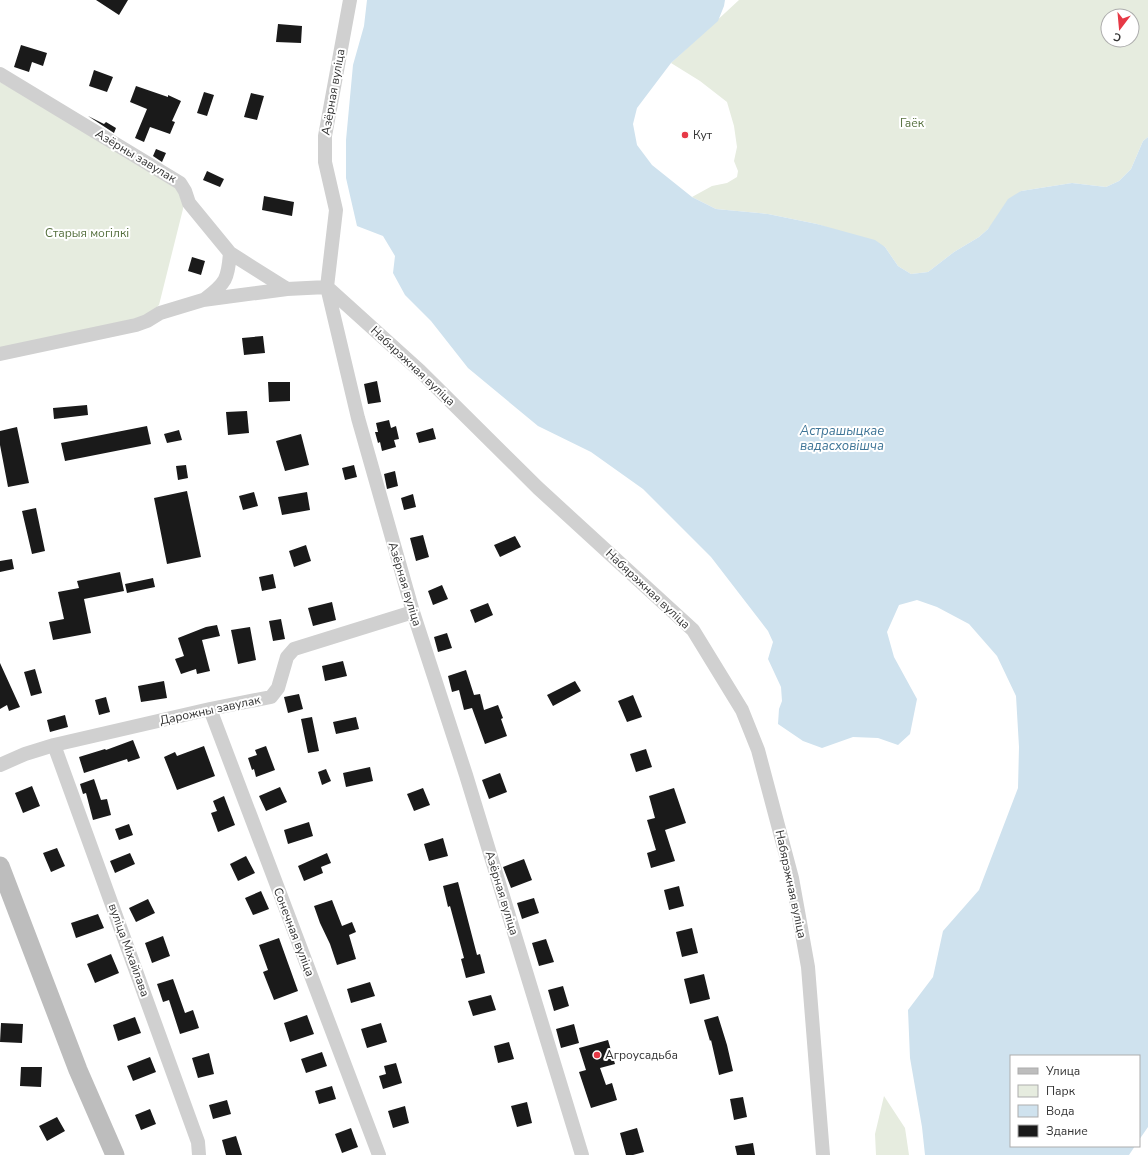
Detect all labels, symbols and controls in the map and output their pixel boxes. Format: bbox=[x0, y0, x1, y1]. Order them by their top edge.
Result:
north arrow bbox=[1100, 8, 1140, 48]
text: С bbox=[1111, 29, 1123, 45]
street label: Азёрная вуліца bbox=[318, 48, 348, 136]
park label: Гаёк bbox=[900, 115, 925, 131]
street label: Азёрны завулак bbox=[93, 125, 180, 187]
place label: Кут bbox=[693, 127, 713, 143]
marker: Кут bbox=[680, 130, 690, 140]
park label: Старыя могілкі bbox=[45, 225, 129, 241]
street label: Набярэжная вуліца bbox=[367, 323, 459, 409]
water label: Астрашыцкае вадасховішча bbox=[799, 422, 884, 455]
street label: Азёрная вуліца bbox=[385, 540, 425, 628]
street label: Набярэжная вуліца bbox=[602, 546, 694, 632]
street label: Дарожны завулак bbox=[158, 691, 263, 728]
street label: Набярэжная вуліца bbox=[772, 828, 810, 940]
street label: Азёрная вуліца bbox=[482, 849, 522, 937]
street label: Сонечная вуліца bbox=[270, 885, 318, 979]
street label: вуліца Міхайлава bbox=[105, 901, 153, 999]
place label: Агроусадьба bbox=[605, 1047, 678, 1063]
marker: Агроусадьба bbox=[592, 1050, 602, 1060]
legend bbox=[1010, 1055, 1140, 1147]
text: Улица bbox=[1045, 1063, 1080, 1079]
text: Парк bbox=[1046, 1083, 1076, 1099]
text: Вода bbox=[1046, 1103, 1074, 1119]
text: Здание bbox=[1046, 1123, 1088, 1139]

